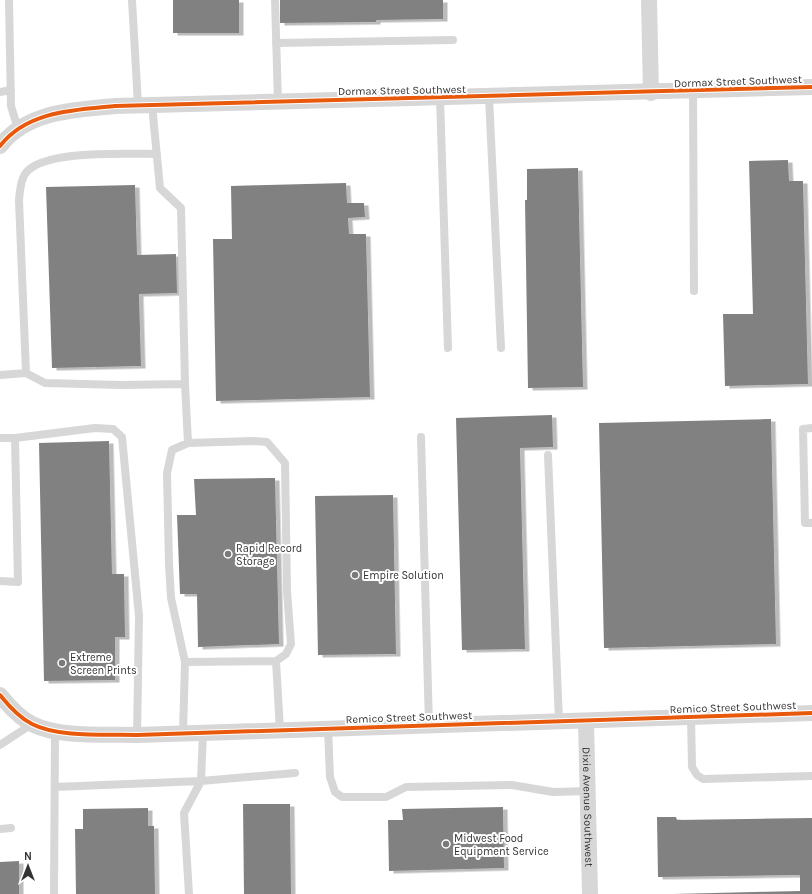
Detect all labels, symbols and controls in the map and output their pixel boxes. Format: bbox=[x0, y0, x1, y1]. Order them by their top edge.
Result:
street label: Dormax Street Southwest bbox=[674, 73, 802, 90]
street label: Dormax Street Southwest bbox=[338, 83, 466, 98]
place label: Rapid Record Storage bbox=[236, 542, 302, 568]
marker: Rapid Record Storage bbox=[223, 549, 233, 559]
place label: Empire Solution bbox=[363, 569, 444, 582]
marker: Empire Solution bbox=[350, 570, 360, 580]
place label: Extreme Screen Prints bbox=[70, 651, 137, 677]
marker: Extreme Screen Prints bbox=[57, 658, 67, 668]
street label: Remico Street Southwest bbox=[669, 699, 797, 716]
street label: Remico Street Southwest bbox=[345, 709, 473, 726]
street label: Dixie Avenue Southwest bbox=[580, 747, 595, 867]
place label: Midwest Food Equipment Service bbox=[454, 832, 549, 858]
marker: Midwest Food Equipment Service bbox=[441, 839, 451, 849]
north arrow bbox=[8, 846, 48, 886]
text: N bbox=[24, 850, 32, 863]

